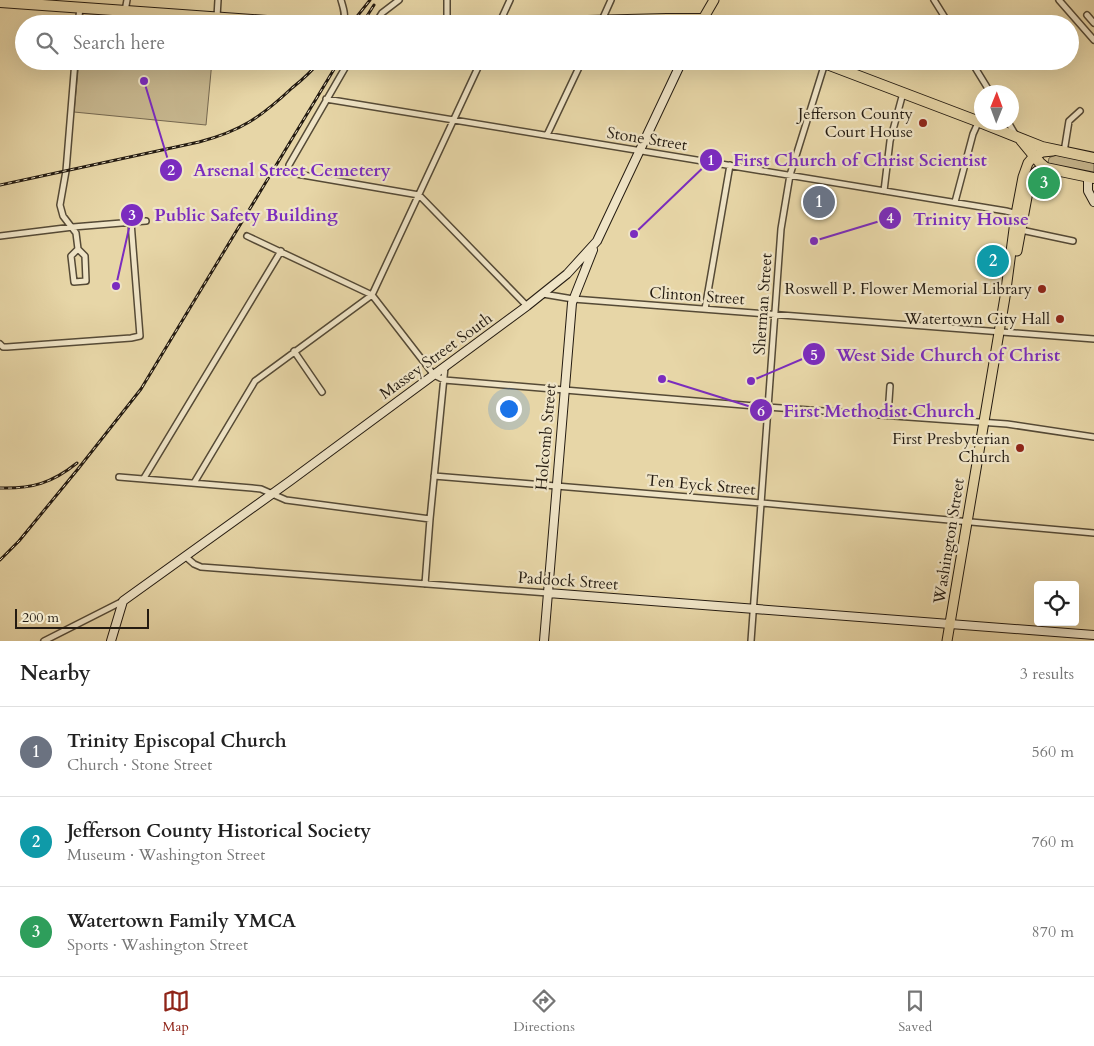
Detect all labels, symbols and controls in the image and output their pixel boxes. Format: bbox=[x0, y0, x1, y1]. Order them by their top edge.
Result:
search box bbox=[15, 15, 1079, 70]
icon: search bbox=[33, 29, 61, 57]
text: Search here bbox=[73, 30, 165, 56]
north arrow bbox=[974, 85, 1019, 130]
place label: Jefferson County Court House bbox=[796, 103, 914, 143]
marker: Jefferson County Court House bbox=[917, 117, 929, 129]
street label: Stone Street bbox=[605, 122, 689, 156]
callout: First Church of Christ Scientist bbox=[698, 143, 997, 176]
text: First Church of Christ Scientist bbox=[733, 148, 988, 173]
text: 1 bbox=[707, 150, 715, 170]
callout: Arsenal Street Cemetery bbox=[158, 153, 401, 186]
text: Arsenal Street Cemetery bbox=[193, 158, 391, 183]
text: 2 bbox=[167, 160, 175, 180]
pin: 3 bbox=[1028, 164, 1060, 202]
pin: 1 bbox=[803, 183, 835, 221]
callout: Public Safety Building bbox=[119, 198, 348, 231]
callout: Trinity House bbox=[878, 202, 1039, 235]
text: Public Safety Building bbox=[154, 203, 338, 228]
text: 3 bbox=[128, 205, 136, 225]
text: Trinity House bbox=[913, 207, 1029, 232]
text: 4 bbox=[886, 208, 894, 228]
pin: 2 bbox=[977, 242, 1009, 280]
street label: Sherman Street bbox=[748, 252, 778, 356]
place label: Roswell P. Flower Memorial Library bbox=[785, 278, 1033, 300]
street label: Clinton Street bbox=[649, 282, 745, 310]
marker: Roswell P. Flower Memorial Library bbox=[1036, 283, 1048, 295]
street label: Massey Street South bbox=[375, 307, 497, 405]
place label: Watertown City Hall bbox=[903, 308, 1050, 330]
marker: Watertown City Hall bbox=[1054, 313, 1066, 325]
callout: West Side Church of Christ bbox=[801, 338, 1070, 371]
text: West Side Church of Christ bbox=[835, 343, 1061, 368]
text: 5 bbox=[810, 345, 818, 365]
street label: Holcomb Street bbox=[530, 383, 562, 491]
callout: First Methodist Church bbox=[749, 394, 985, 427]
your location bbox=[496, 396, 522, 422]
text: First Methodist Church bbox=[783, 399, 975, 424]
text: 6 bbox=[757, 401, 765, 421]
place label: First Presbyterian Church bbox=[892, 428, 1010, 468]
marker: First Presbyterian Church bbox=[1014, 442, 1026, 454]
street label: Ten Eyck Street bbox=[646, 469, 756, 501]
street label: Washington Street bbox=[928, 477, 970, 606]
street label: Paddock Street bbox=[517, 567, 619, 595]
map controls bbox=[1034, 581, 1079, 626]
button: locate bbox=[1034, 581, 1079, 626]
scale bar bbox=[15, 606, 149, 629]
text: 200 m bbox=[22, 608, 59, 627]
text: Nearby bbox=[20, 659, 91, 688]
text: 3 results bbox=[1020, 663, 1074, 685]
text: Trinity Episcopal Church bbox=[67, 728, 287, 754]
text: 1 bbox=[32, 741, 40, 763]
text: 560 m bbox=[1032, 741, 1074, 763]
text: Church · Stone Street bbox=[67, 754, 212, 776]
text: Jefferson County Historical Society bbox=[67, 818, 371, 844]
text: 2 bbox=[32, 831, 40, 853]
text: 760 m bbox=[1032, 831, 1074, 853]
text: Museum · Washington Street bbox=[67, 844, 265, 866]
text: Watertown Family YMCA bbox=[67, 908, 296, 934]
text: 3 bbox=[32, 921, 40, 943]
text: 870 m bbox=[1032, 921, 1074, 943]
text: Sports · Washington Street bbox=[67, 934, 248, 956]
tab: Map bbox=[162, 987, 190, 1036]
tab: Directions bbox=[513, 987, 575, 1036]
tab: Saved bbox=[898, 987, 932, 1036]

